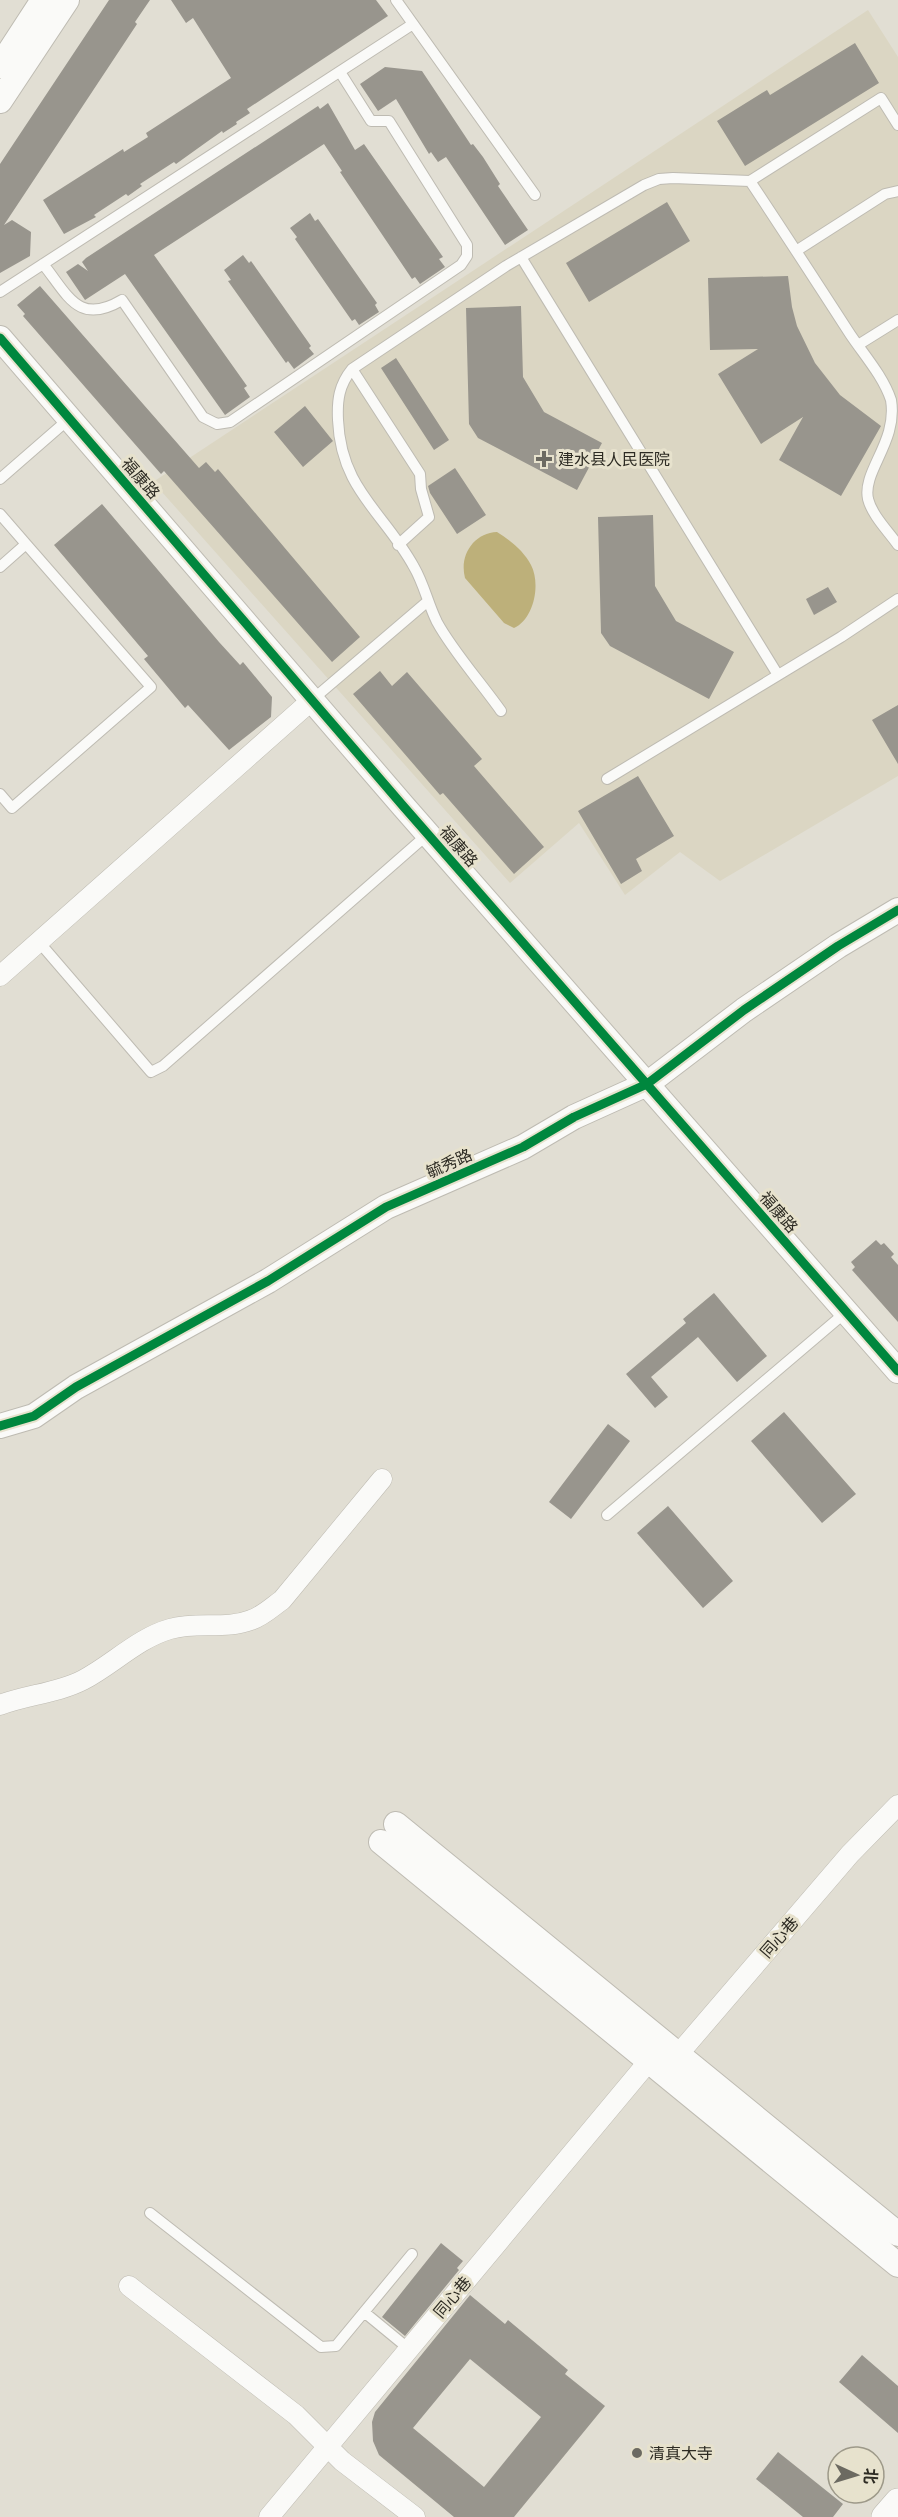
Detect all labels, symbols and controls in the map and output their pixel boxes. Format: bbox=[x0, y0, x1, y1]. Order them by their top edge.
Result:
place label: 建水县人民医院 bbox=[558, 447, 670, 471]
marker: 建水县人民医院 bbox=[535, 450, 553, 468]
street label: 福康路 bbox=[116, 452, 166, 504]
street label: 福康路 bbox=[434, 820, 484, 872]
street label: 毓秀路 bbox=[422, 1142, 476, 1184]
street label: 福康路 bbox=[754, 1186, 804, 1238]
street label: 同心巷 bbox=[754, 1911, 804, 1963]
street label: 同心巷 bbox=[427, 2271, 477, 2323]
place label: 清真大寺 bbox=[649, 2441, 713, 2465]
north arrow bbox=[826, 2445, 886, 2505]
marker: 清真大寺 bbox=[630, 2446, 644, 2460]
text: 北 bbox=[858, 2467, 883, 2485]

